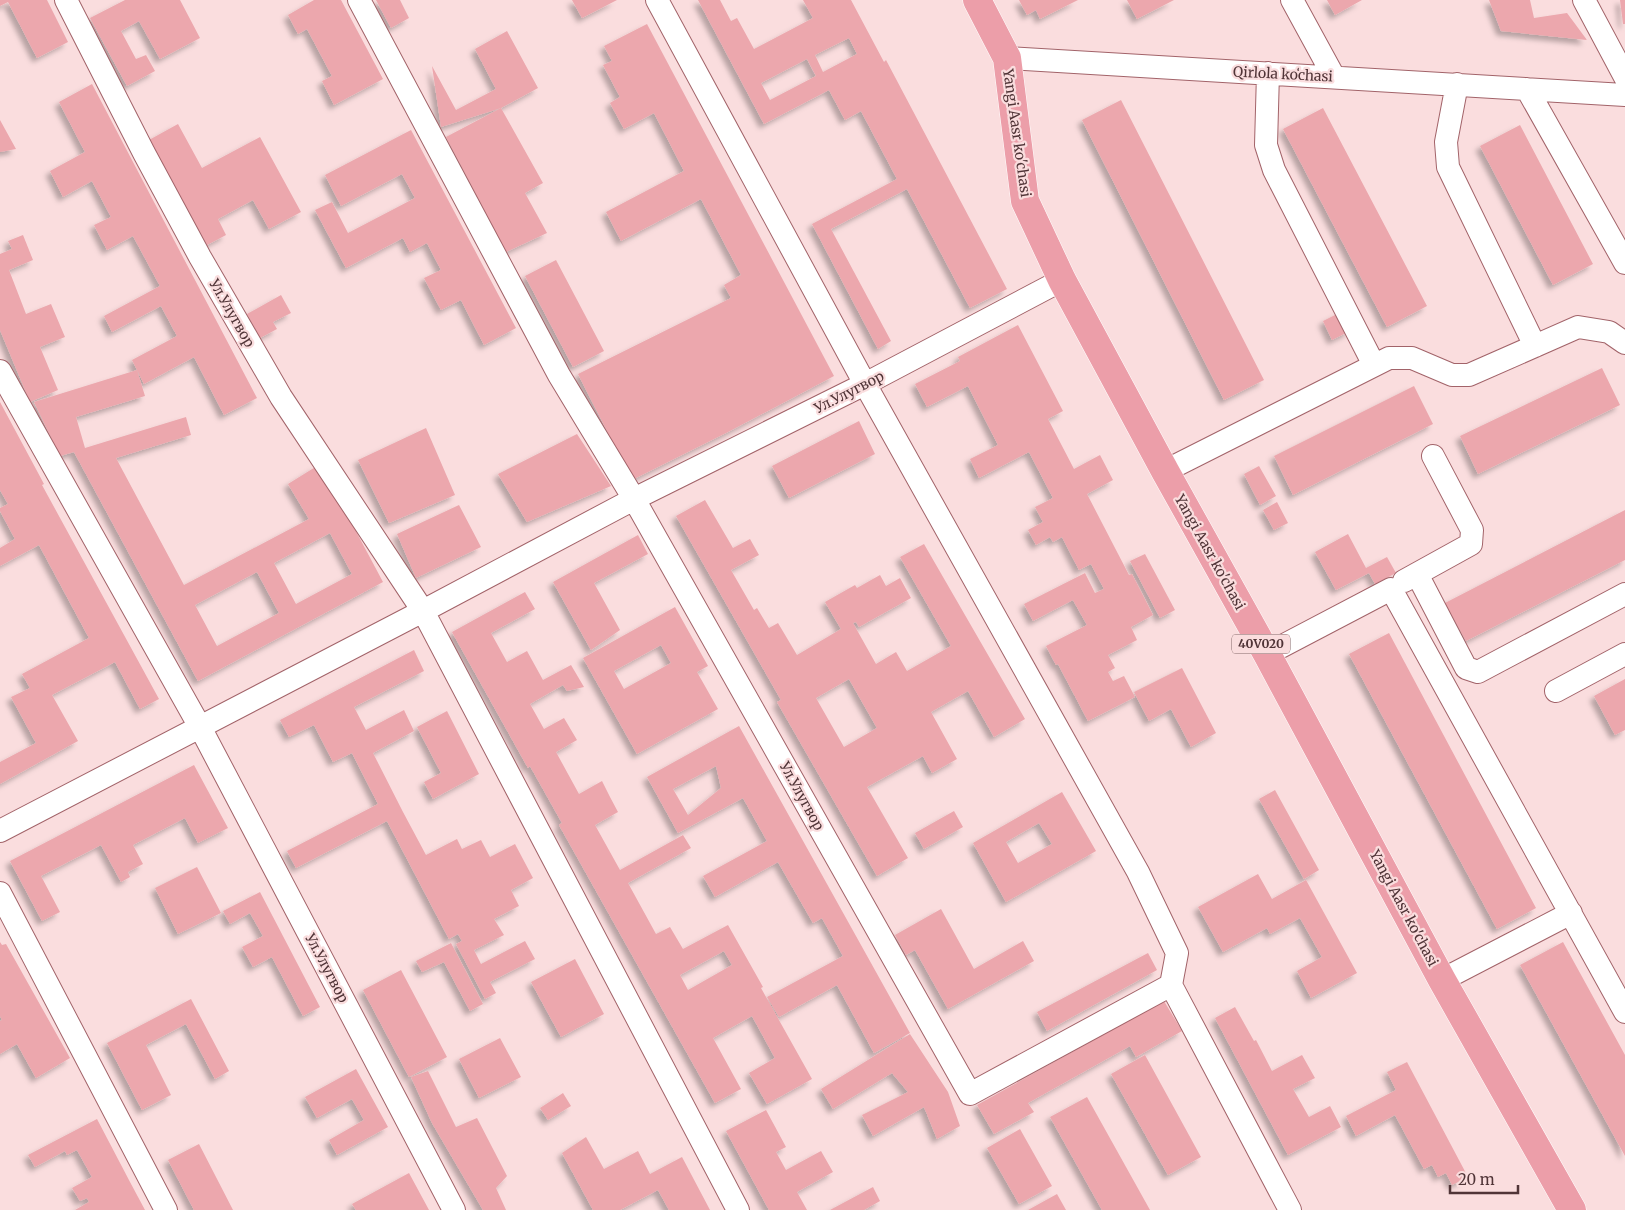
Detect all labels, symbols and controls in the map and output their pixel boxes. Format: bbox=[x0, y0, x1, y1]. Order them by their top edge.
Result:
street label: Qirlola koʻchasi bbox=[1233, 62, 1334, 86]
street label: Yangi Aasr ko'chasi bbox=[999, 67, 1035, 199]
street label: Ул.Улугвор bbox=[205, 275, 259, 351]
street label: Ул.Улугвор bbox=[810, 367, 887, 418]
street label: Yangi Aasr ko'chasi bbox=[1170, 490, 1249, 613]
road number: 40V020 bbox=[1232, 634, 1290, 654]
street label: Ул.Улугвор bbox=[775, 758, 828, 834]
street label: Yangi Aasr ko'chasi bbox=[1365, 846, 1443, 970]
street label: Ул.Улугвор bbox=[301, 929, 353, 1006]
scale bar bbox=[1450, 1162, 1518, 1194]
text: 20 m bbox=[1458, 1170, 1495, 1189]

